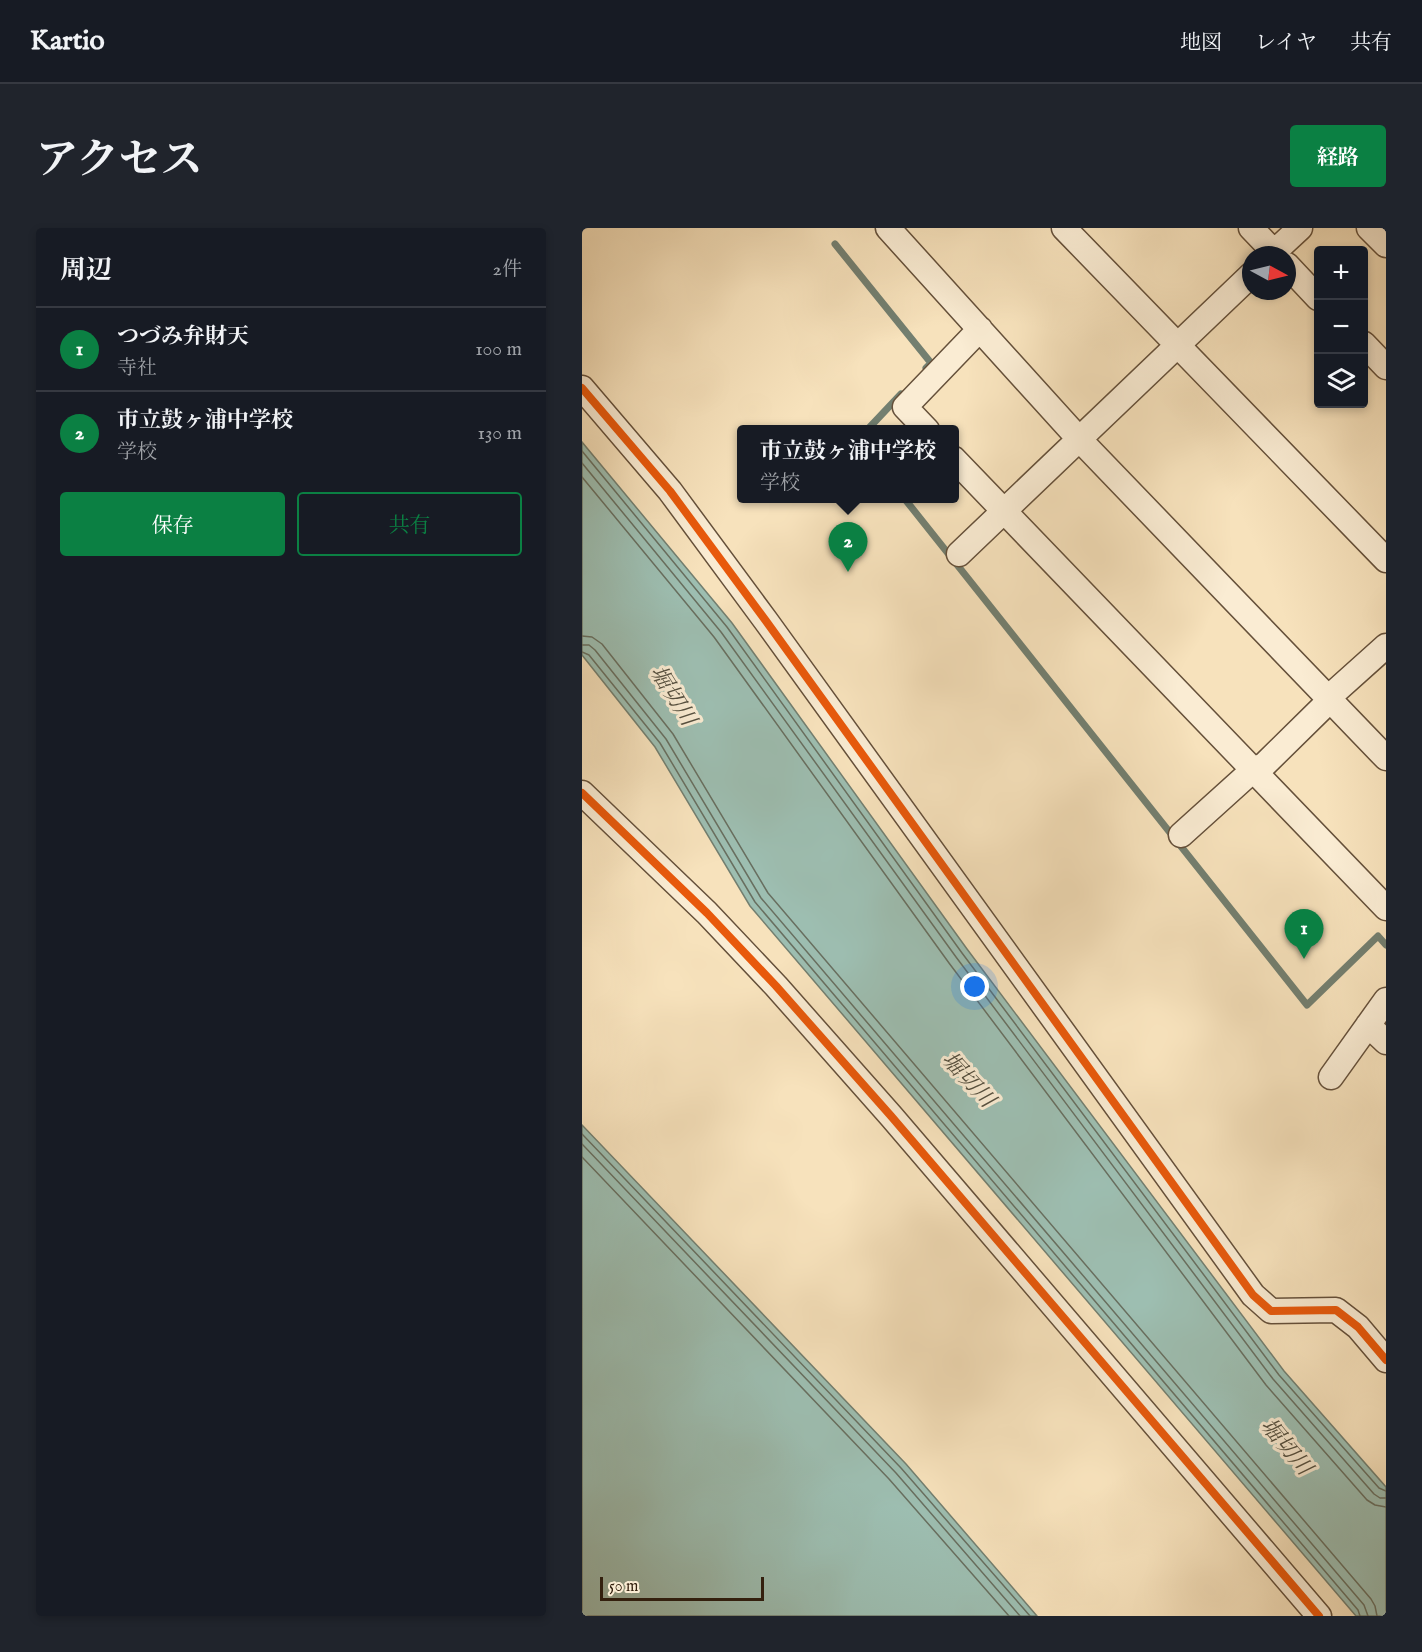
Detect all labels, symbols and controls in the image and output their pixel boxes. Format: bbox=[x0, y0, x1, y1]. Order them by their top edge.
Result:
text: Kartio bbox=[30, 24, 105, 59]
text: 地図 bbox=[1180, 30, 1222, 57]
text: レイヤ bbox=[1255, 30, 1317, 57]
text: 共有 bbox=[1350, 30, 1392, 57]
button: 経路 bbox=[1290, 125, 1386, 187]
text: アクセス bbox=[36, 135, 203, 188]
north arrow bbox=[1242, 246, 1296, 300]
map controls bbox=[1314, 246, 1368, 408]
button: + bbox=[1314, 246, 1368, 300]
text: 周辺 bbox=[60, 254, 112, 287]
text: 2件 bbox=[493, 257, 522, 282]
button: − bbox=[1314, 300, 1368, 354]
text: つづみ弁財天 bbox=[117, 323, 249, 351]
text: 1 bbox=[76, 337, 83, 362]
text: 100 m bbox=[475, 337, 522, 362]
button: layers bbox=[1314, 354, 1368, 408]
text: 寺社 bbox=[117, 356, 157, 381]
text: 市立鼓ヶ浦中学校 bbox=[117, 407, 293, 435]
text: 2 bbox=[75, 421, 84, 446]
text: 130 m bbox=[477, 421, 522, 446]
popup bbox=[737, 425, 959, 503]
text: 市立鼓ヶ浦中学校 bbox=[760, 438, 936, 466]
text: 学校 bbox=[117, 440, 157, 465]
text: 学校 bbox=[760, 471, 800, 496]
button: 保存 bbox=[60, 492, 285, 556]
button: 共有 bbox=[297, 492, 522, 556]
pin: 2 bbox=[828, 522, 868, 572]
water label: 堀切川 bbox=[643, 661, 703, 733]
pin: 1 bbox=[1284, 910, 1324, 959]
your location bbox=[960, 972, 989, 1001]
water label: 堀切川 bbox=[935, 1047, 1002, 1116]
water label: 堀切川 bbox=[1254, 1413, 1319, 1483]
scale bar bbox=[600, 1574, 764, 1602]
text: 50 m bbox=[609, 1577, 638, 1597]

